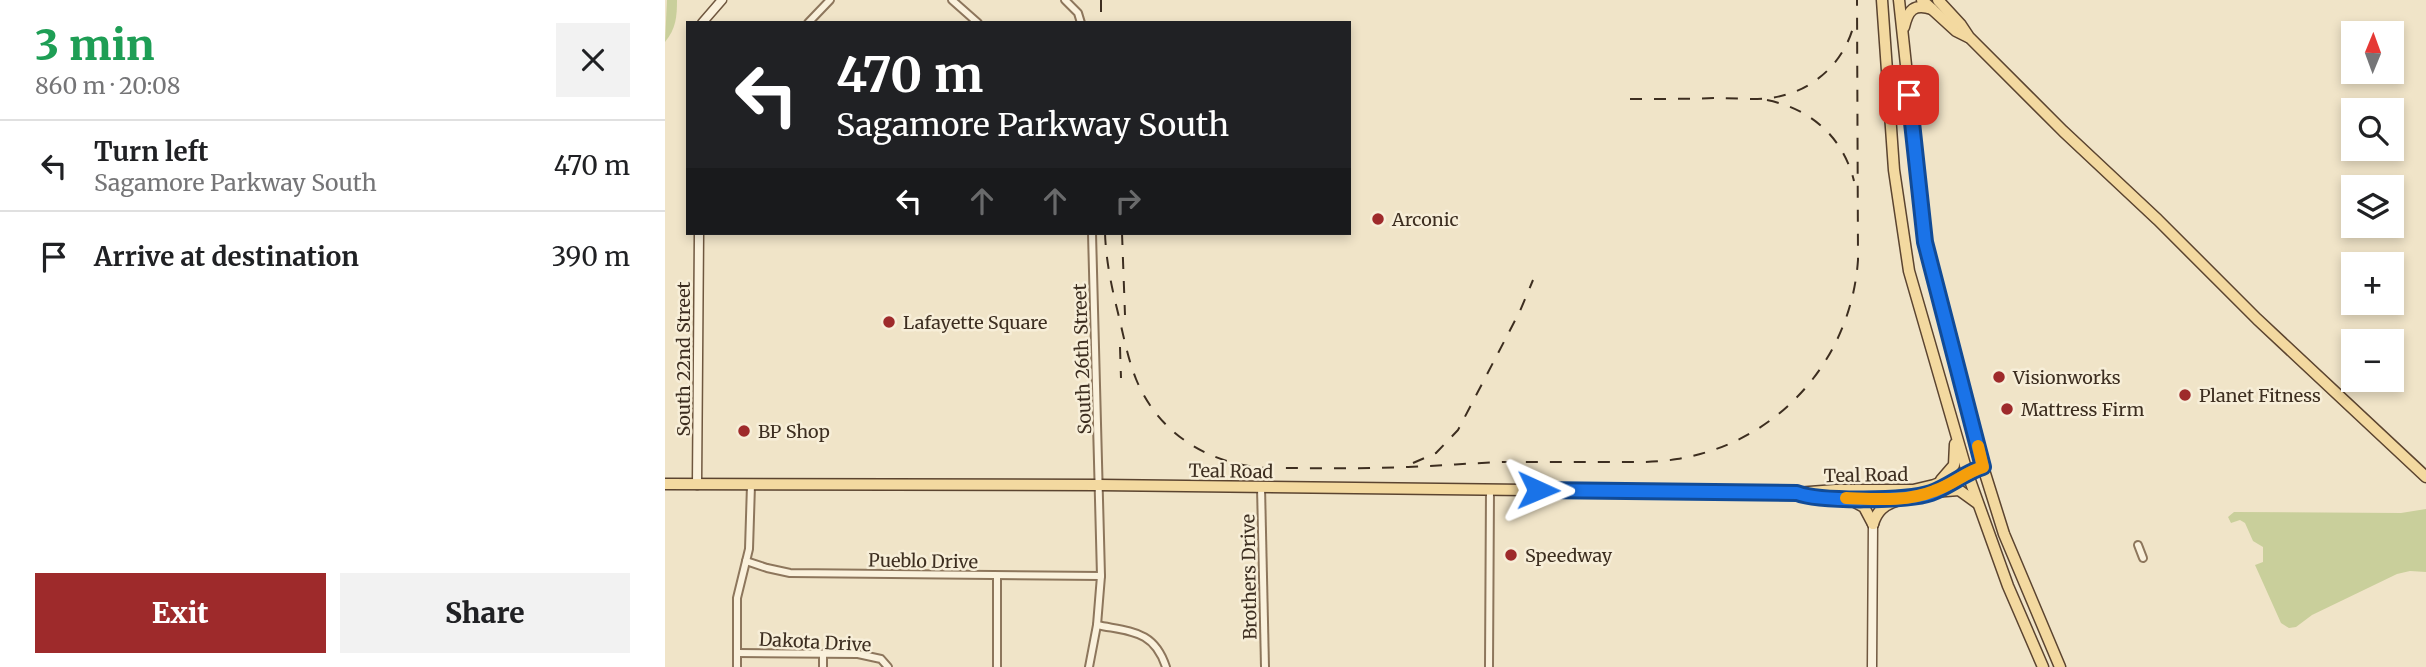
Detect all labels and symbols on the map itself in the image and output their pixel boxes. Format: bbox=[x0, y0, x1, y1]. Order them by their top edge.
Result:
north arrow bbox=[2341, 21, 2405, 84]
pin bbox=[1879, 65, 1939, 125]
place label: Arconic bbox=[1391, 208, 1459, 231]
marker: Arconic bbox=[1370, 211, 1386, 227]
street label: South 22nd Street bbox=[672, 281, 695, 437]
street label: South 26th Street bbox=[1068, 283, 1096, 435]
place label: Lafayette Square bbox=[903, 311, 1047, 334]
marker: Lafayette Square bbox=[881, 314, 897, 330]
place label: Visionworks bbox=[2012, 366, 2121, 389]
marker: Visionworks bbox=[1991, 369, 2007, 385]
place label: Planet Fitness bbox=[2199, 384, 2321, 407]
marker: Planet Fitness bbox=[2177, 387, 2193, 403]
place label: Mattress Firm bbox=[2021, 398, 2144, 421]
marker: Mattress Firm bbox=[1999, 401, 2015, 417]
place label: BP Shop bbox=[758, 420, 830, 443]
marker: BP Shop bbox=[736, 423, 752, 439]
position arrow bbox=[1501, 453, 1575, 527]
street label: Teal Road bbox=[1188, 459, 1274, 483]
street label: Teal Road bbox=[1823, 463, 1909, 487]
street label: Brothers Drive bbox=[1236, 514, 1262, 640]
place label: Speedway bbox=[1525, 544, 1613, 567]
marker: Speedway bbox=[1503, 547, 1519, 563]
street label: Pueblo Drive bbox=[868, 549, 978, 573]
street label: Dakota Drive bbox=[758, 628, 872, 656]

